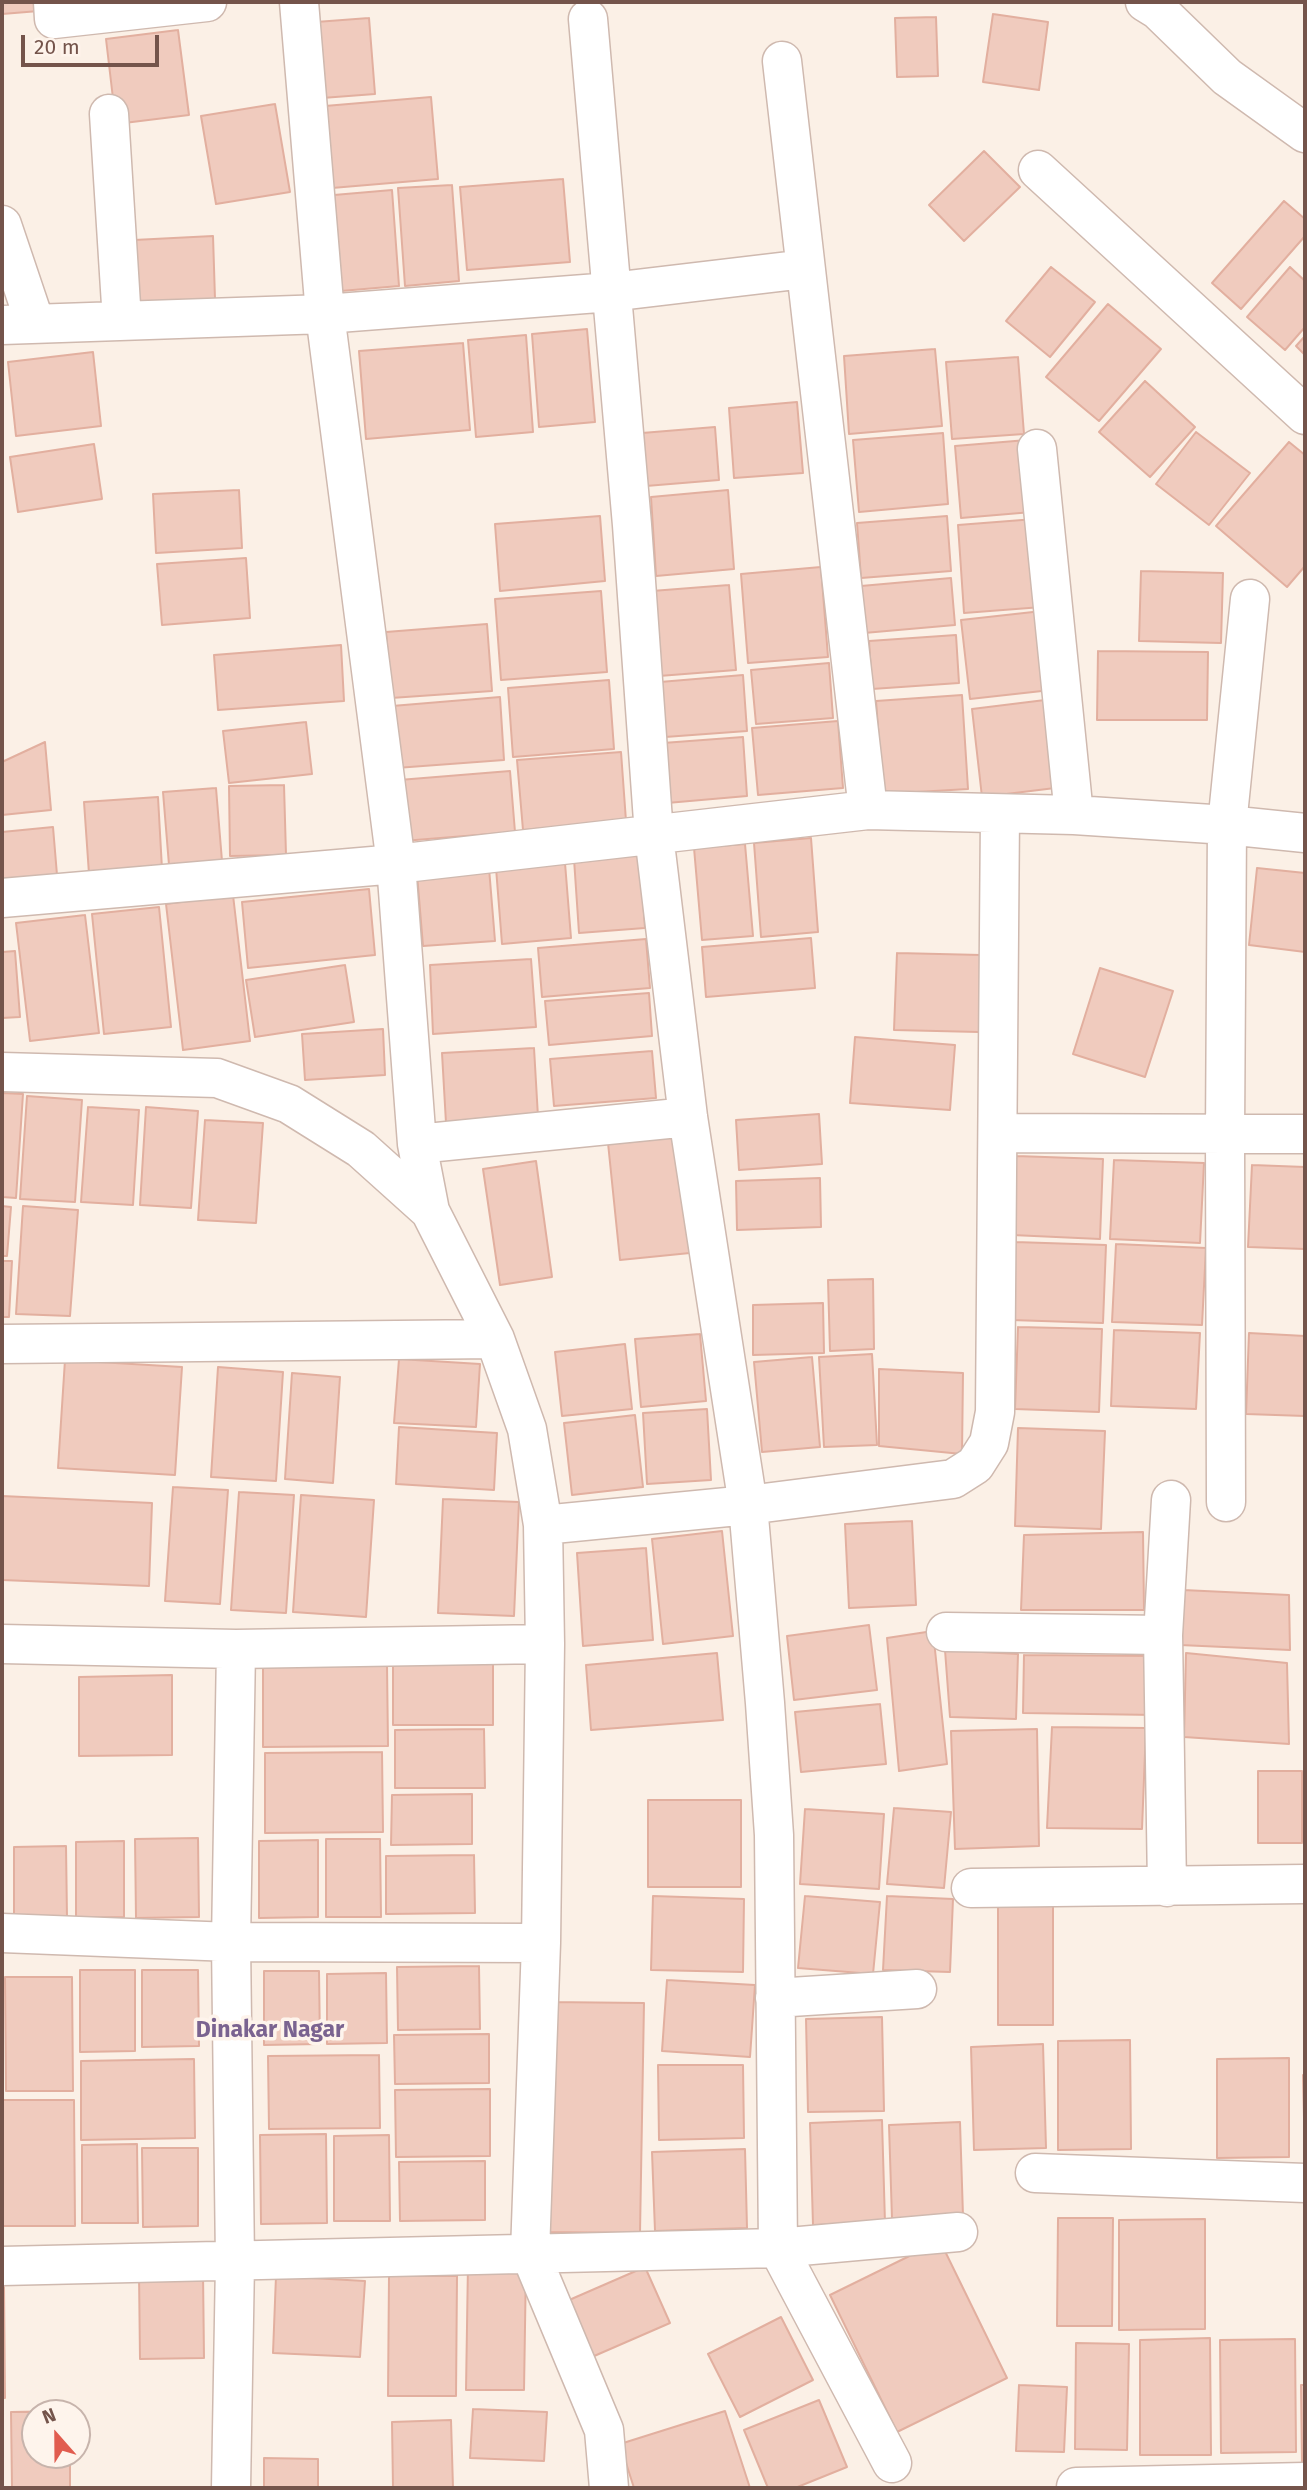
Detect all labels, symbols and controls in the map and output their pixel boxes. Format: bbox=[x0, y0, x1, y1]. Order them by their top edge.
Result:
scale bar bbox=[24, 21, 163, 65]
text: 20 m bbox=[34, 34, 80, 60]
district label: Dinakar Nagar bbox=[196, 2017, 344, 2045]
north arrow bbox=[21, 2399, 91, 2469]
text: N bbox=[39, 2403, 59, 2429]

